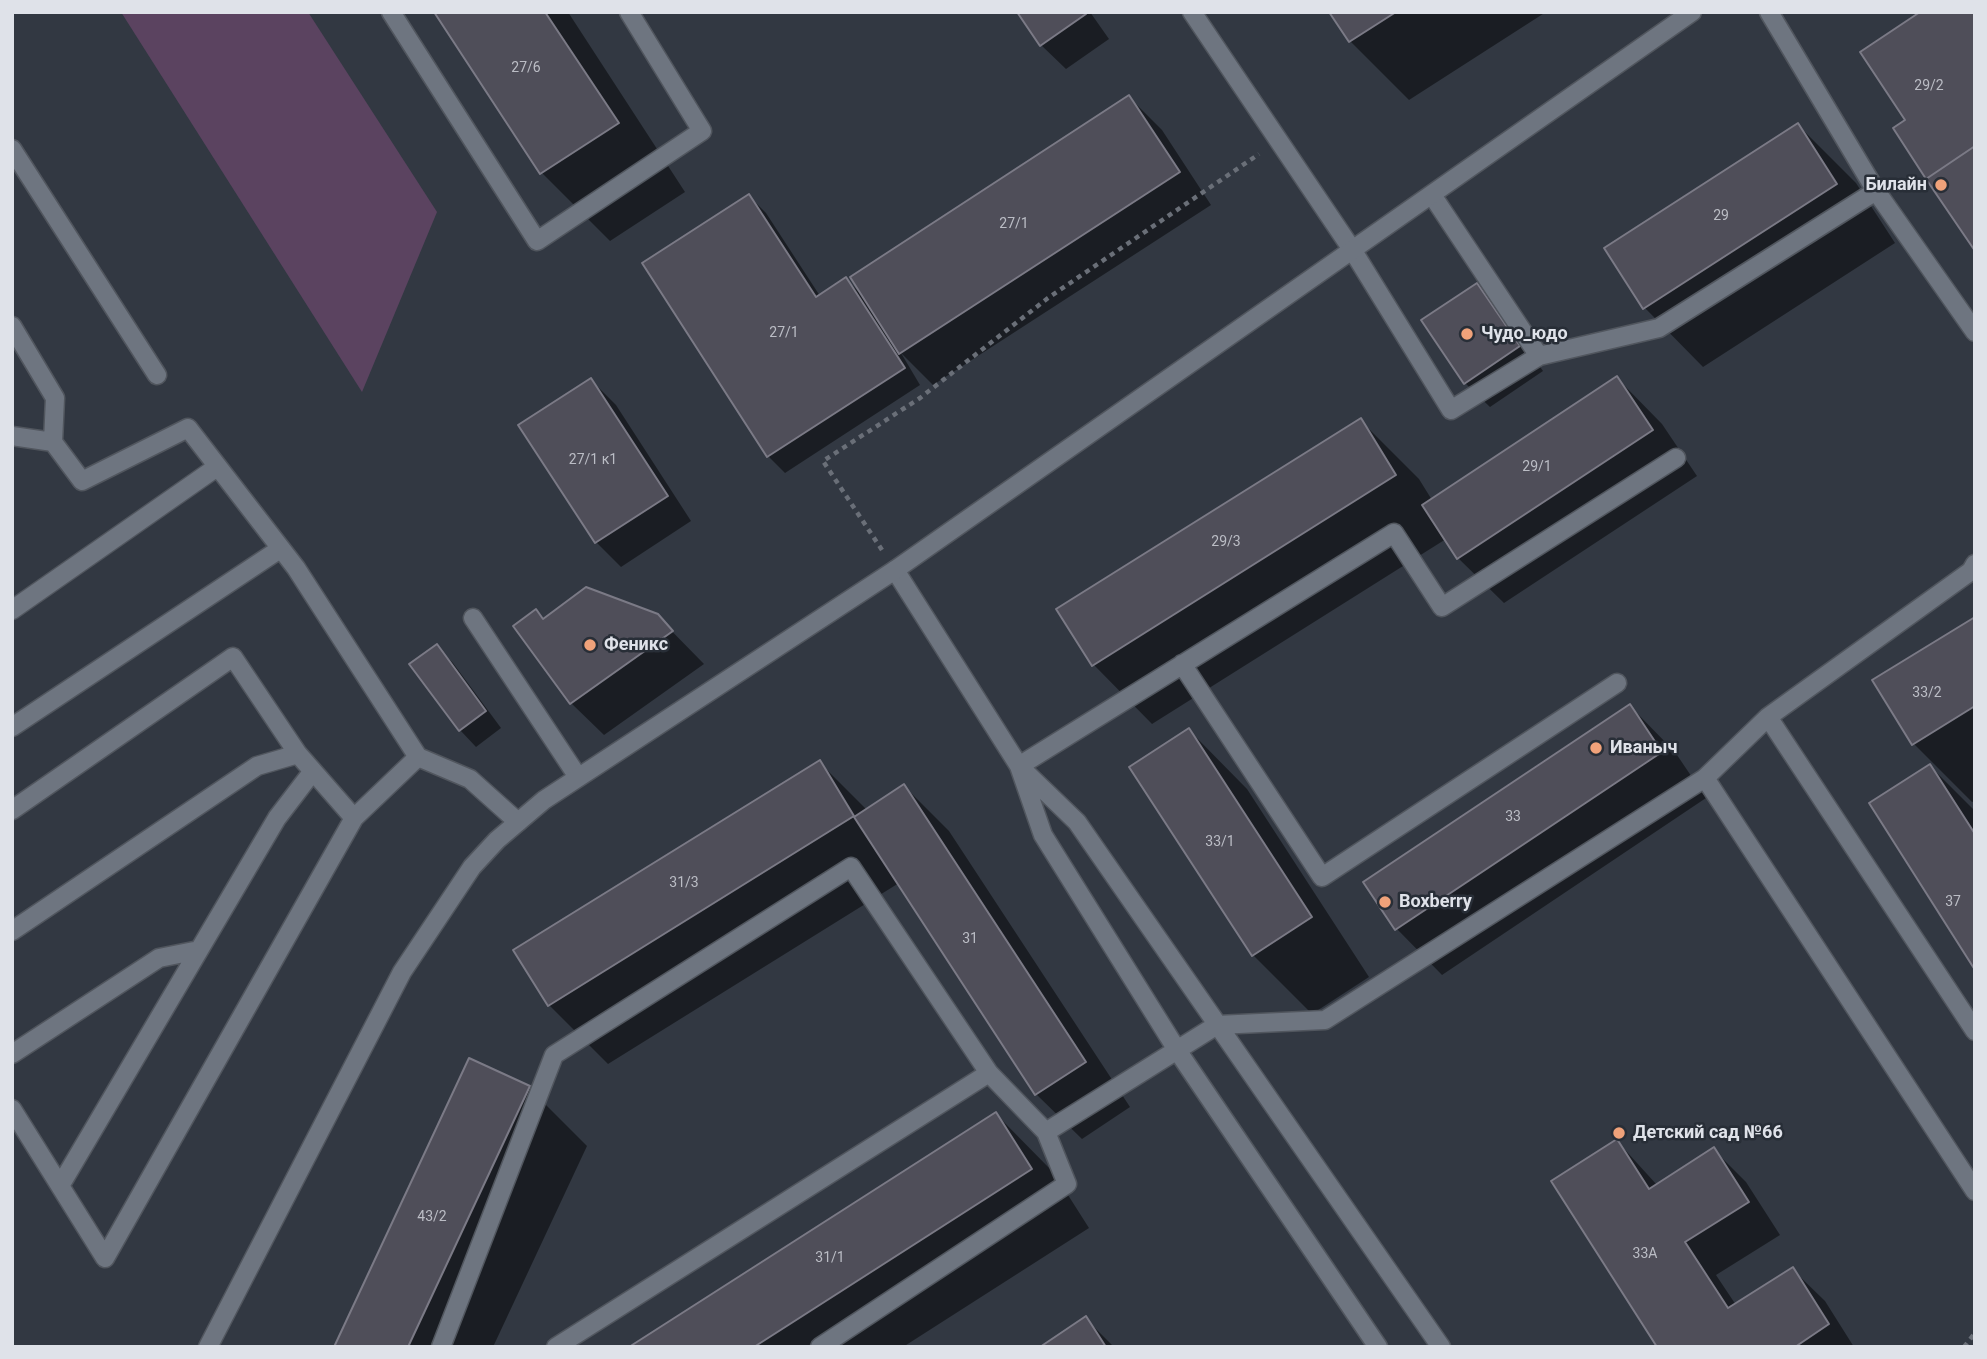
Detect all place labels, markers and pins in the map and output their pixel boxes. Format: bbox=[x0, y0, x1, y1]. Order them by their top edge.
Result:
place label: Билайн bbox=[1866, 174, 1927, 196]
marker: Билайн bbox=[1933, 177, 1949, 193]
place label: Чудо_юдо bbox=[1481, 323, 1568, 345]
marker: Чудо_юдо bbox=[1459, 326, 1475, 342]
place label: Феникс bbox=[604, 634, 668, 656]
marker: Феникс bbox=[582, 637, 598, 653]
place label: Иваныч bbox=[1610, 737, 1677, 759]
marker: Иваныч bbox=[1588, 740, 1604, 756]
place label: Boxberry bbox=[1399, 891, 1472, 913]
marker: Boxberry bbox=[1377, 894, 1393, 910]
place label: Детский сад №66 bbox=[1633, 1122, 1783, 1144]
marker: Детский сад №66 bbox=[1611, 1125, 1627, 1141]

